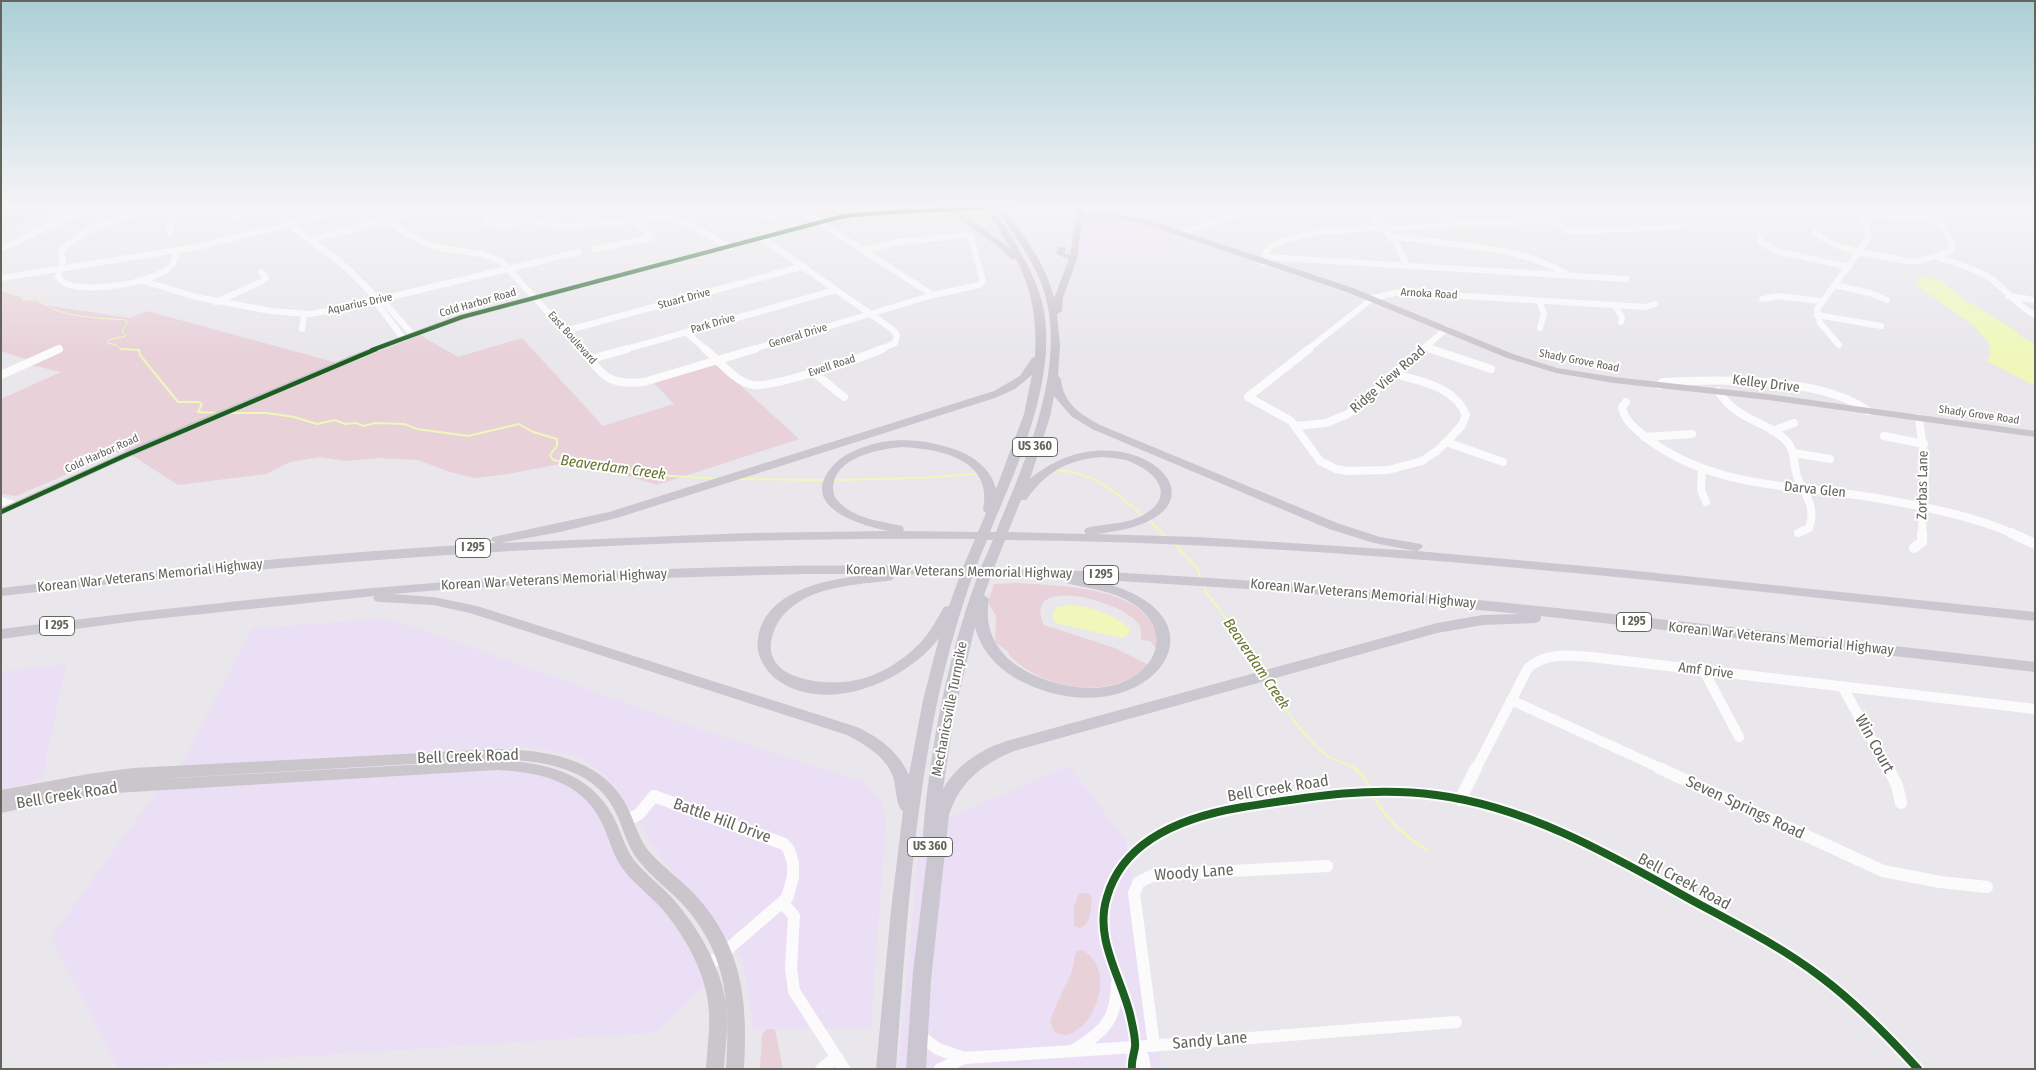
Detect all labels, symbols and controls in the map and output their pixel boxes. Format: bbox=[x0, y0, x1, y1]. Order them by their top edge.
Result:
street label: Cold Harbor Road bbox=[438, 286, 518, 320]
street label: Stuart Drive bbox=[656, 286, 712, 312]
street label: Arnoka Road bbox=[1400, 286, 1458, 302]
street label: Aquarius Drive bbox=[326, 291, 394, 317]
street label: East Boulevard bbox=[545, 309, 599, 367]
street label: Park Drive bbox=[689, 311, 737, 337]
street label: General Drive bbox=[767, 321, 829, 351]
street label: Ridge View Road bbox=[1347, 343, 1429, 417]
street label: Shady Grove Road bbox=[1538, 347, 1620, 375]
street label: Ewell Road bbox=[807, 352, 857, 380]
street label: Kelley Drive bbox=[1731, 372, 1801, 396]
street label: Shady Grove Road bbox=[1938, 403, 2020, 427]
street label: Cold Harbor Road bbox=[63, 432, 141, 476]
road number: US 360 bbox=[1012, 438, 1058, 457]
street label: Zorbas Lane bbox=[1914, 450, 1932, 520]
water label: Beaverdam Creek bbox=[559, 452, 667, 484]
street label: Darva Glen bbox=[1783, 478, 1847, 502]
road number: I 295 bbox=[456, 538, 490, 558]
street label: Korean War Veterans Memorial Highway bbox=[37, 556, 263, 596]
street label: Korean War Veterans Memorial Highway bbox=[846, 562, 1072, 582]
street label: Korean War Veterans Memorial Highway bbox=[441, 566, 667, 594]
road number: I 295 bbox=[1084, 566, 1118, 584]
street label: Korean War Veterans Memorial Highway bbox=[1250, 576, 1476, 612]
road number: I 295 bbox=[1616, 612, 1652, 632]
water label: Beaverdam Creek bbox=[1219, 615, 1293, 713]
road number: I 295 bbox=[40, 616, 74, 636]
street label: Korean War Veterans Memorial Highway bbox=[1668, 619, 1894, 659]
street label: Mechanicsville Turnpike bbox=[929, 640, 971, 778]
street label: Amf Drive bbox=[1678, 659, 1734, 683]
street label: Win Court bbox=[1850, 712, 1898, 776]
street label: Bell Creek Road bbox=[417, 746, 519, 768]
street label: Bell Creek Road bbox=[1226, 772, 1330, 806]
street label: Seven Springs Road bbox=[1683, 772, 1807, 844]
street label: Bell Creek Road bbox=[15, 779, 119, 813]
street label: Battle Hill Drive bbox=[671, 794, 773, 848]
road number: US 360 bbox=[908, 838, 952, 856]
street label: Bell Creek Road bbox=[1634, 850, 1734, 914]
street label: Woody Lane bbox=[1154, 861, 1234, 885]
street label: Sandy Lane bbox=[1172, 1028, 1248, 1054]

